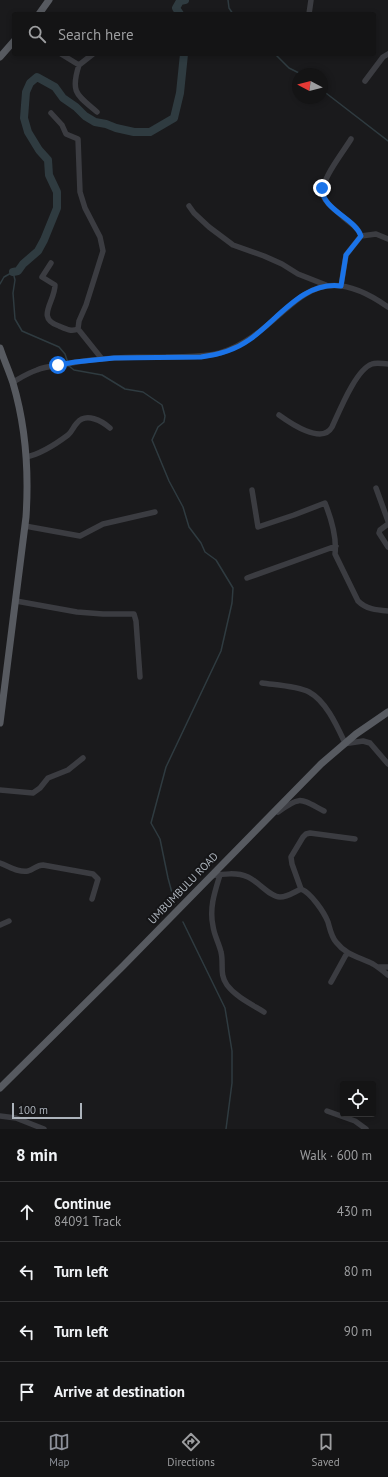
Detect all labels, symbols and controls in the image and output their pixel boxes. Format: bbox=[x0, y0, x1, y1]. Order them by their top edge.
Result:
search box bbox=[12, 12, 376, 56]
icon: search bbox=[26, 23, 48, 45]
text: Search here bbox=[58, 25, 134, 44]
north arrow bbox=[292, 68, 328, 104]
route end bbox=[313, 179, 331, 197]
route start bbox=[49, 356, 67, 374]
street label: UMBUMBULU ROAD bbox=[145, 849, 221, 927]
map controls bbox=[340, 1081, 376, 1117]
button: locate bbox=[340, 1081, 376, 1117]
scale bar bbox=[12, 1101, 82, 1120]
text: 100 m bbox=[18, 1103, 48, 1117]
text: 8 min bbox=[16, 1144, 57, 1166]
text: Walk · 600 m bbox=[300, 1147, 372, 1164]
text: Continue bbox=[54, 1194, 111, 1213]
icon: ahead bbox=[16, 1201, 38, 1223]
text: 430 m bbox=[337, 1203, 372, 1220]
text: 84091 Track bbox=[54, 1213, 121, 1230]
icon: left bbox=[16, 1261, 38, 1283]
text: Turn left bbox=[54, 1262, 108, 1281]
text: 80 m bbox=[344, 1263, 372, 1280]
icon: left bbox=[16, 1321, 38, 1343]
text: Turn left bbox=[54, 1322, 108, 1341]
text: 90 m bbox=[344, 1323, 372, 1340]
icon: arrive bbox=[16, 1381, 38, 1403]
text: Arrive at destination bbox=[54, 1382, 185, 1401]
tab: Map bbox=[48, 1431, 70, 1469]
tab: Directions bbox=[167, 1431, 215, 1469]
tab: Saved bbox=[312, 1431, 340, 1469]

